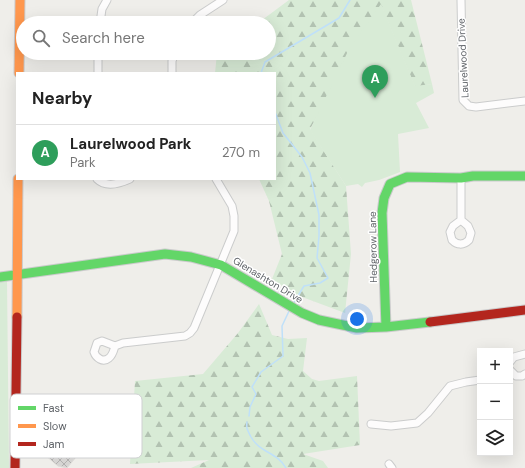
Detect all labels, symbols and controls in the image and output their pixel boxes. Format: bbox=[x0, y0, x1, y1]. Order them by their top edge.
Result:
search box bbox=[16, 16, 276, 60]
street label: Laurelwood Drive bbox=[454, 18, 472, 98]
icon: search bbox=[30, 27, 52, 49]
text: Search here bbox=[62, 28, 145, 48]
pin: A bbox=[362, 65, 388, 98]
text: Nearby bbox=[32, 87, 92, 109]
text: Laurelwood Park bbox=[70, 134, 191, 154]
text: A bbox=[40, 144, 50, 161]
text: 270 m bbox=[222, 144, 260, 161]
text: Park bbox=[70, 154, 96, 171]
street label: Hedgerow Lane bbox=[366, 211, 380, 283]
street label: Glenashton Drive bbox=[231, 254, 306, 306]
your location bbox=[347, 309, 367, 329]
map controls bbox=[477, 348, 513, 456]
button: + bbox=[477, 348, 513, 384]
button: − bbox=[477, 384, 513, 420]
legend bbox=[10, 394, 142, 458]
text: Fast bbox=[43, 401, 64, 415]
text: Slow bbox=[43, 419, 67, 433]
button: layers bbox=[477, 420, 513, 456]
text: Jam bbox=[43, 437, 64, 451]

